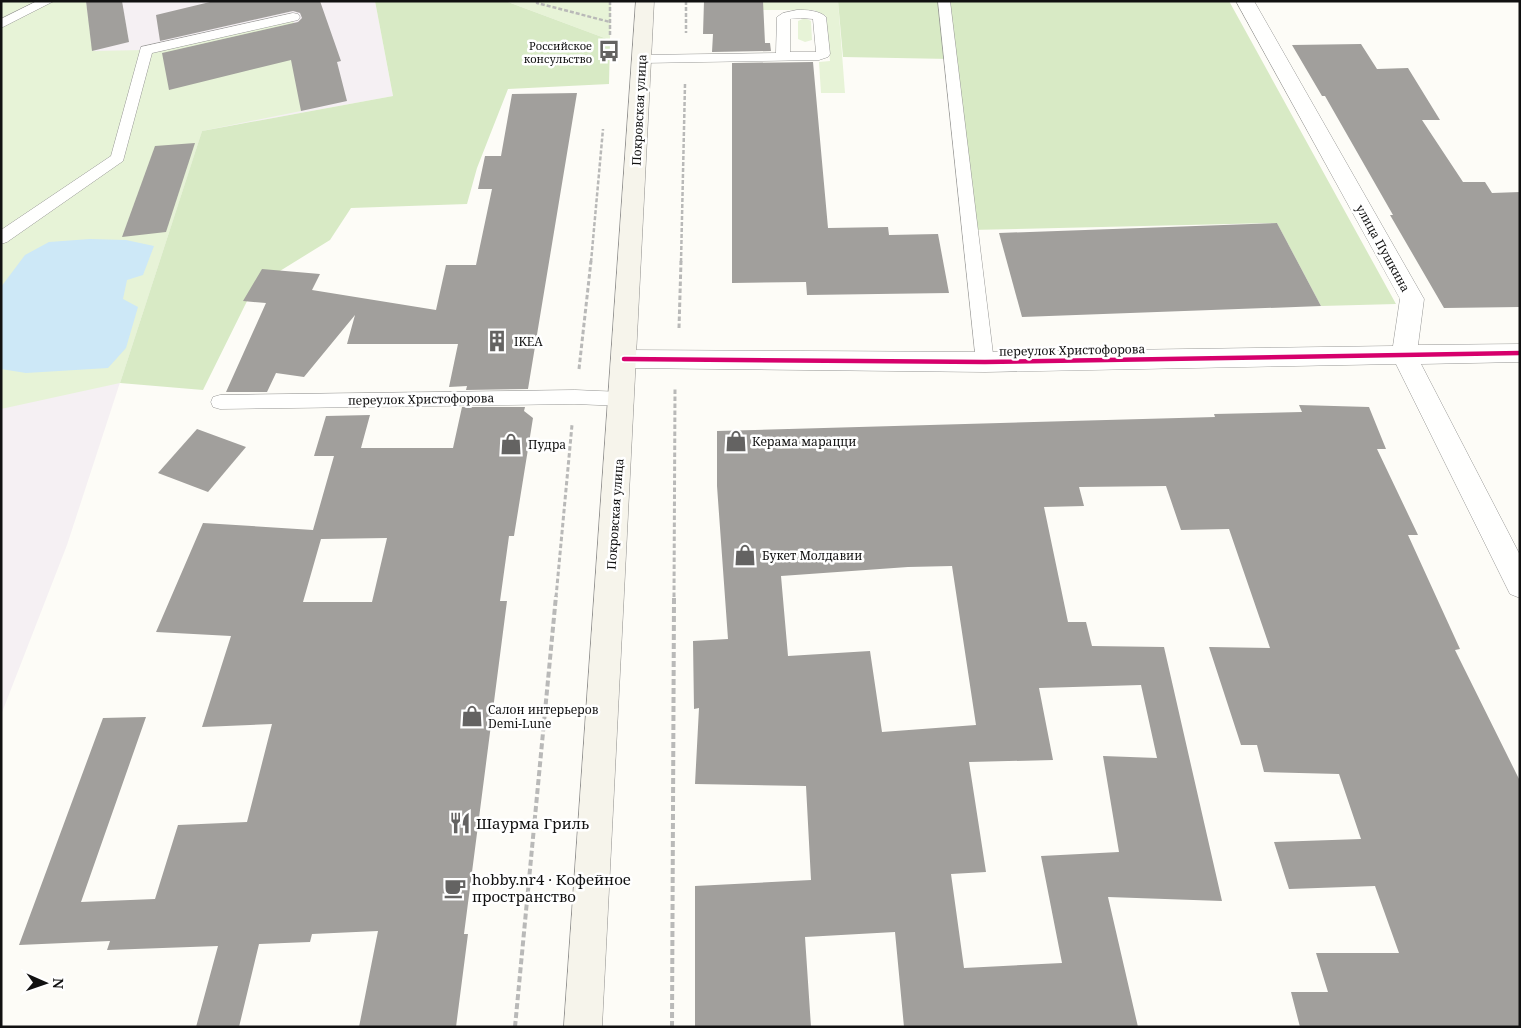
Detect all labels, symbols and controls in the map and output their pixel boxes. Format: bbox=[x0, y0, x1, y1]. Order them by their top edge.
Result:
place label: Российское консульство bbox=[524, 38, 592, 66]
bus stop icon: Российское консульство bbox=[596, 38, 622, 64]
street label: Покровская улица bbox=[628, 54, 650, 166]
street label: улица Пушкина bbox=[1352, 201, 1414, 295]
building icon: IKEA bbox=[484, 328, 510, 354]
place label: IKEA bbox=[514, 333, 543, 350]
street label: переулок Христофорова bbox=[999, 340, 1145, 360]
street label: переулок Христофорова bbox=[348, 389, 494, 409]
shop icon: Керама марацци bbox=[723, 428, 749, 454]
shop icon: Пудра bbox=[498, 431, 524, 457]
place label: Керама марацци bbox=[752, 433, 856, 450]
place label: Пудра bbox=[528, 436, 566, 453]
street label: Покровская улица bbox=[603, 458, 627, 570]
shop icon: Букет Молдавии bbox=[732, 542, 758, 568]
place label: Букет Молдавии bbox=[762, 547, 862, 564]
place label: Салон интерьеров Demi-Lune bbox=[488, 701, 599, 732]
shop icon: Салон интерьеров Demi-Lune bbox=[459, 703, 485, 729]
restaurant icon: Шаурма Гриль bbox=[447, 810, 473, 836]
place label: Шаурма Гриль bbox=[476, 813, 589, 833]
place label: hobby.nr4 · Кофейное пространство bbox=[472, 869, 631, 906]
cafe icon: hobby.nr4 · Кофейное пространство bbox=[442, 875, 468, 901]
north arrow bbox=[20, 958, 70, 1008]
text: N bbox=[49, 978, 68, 989]

